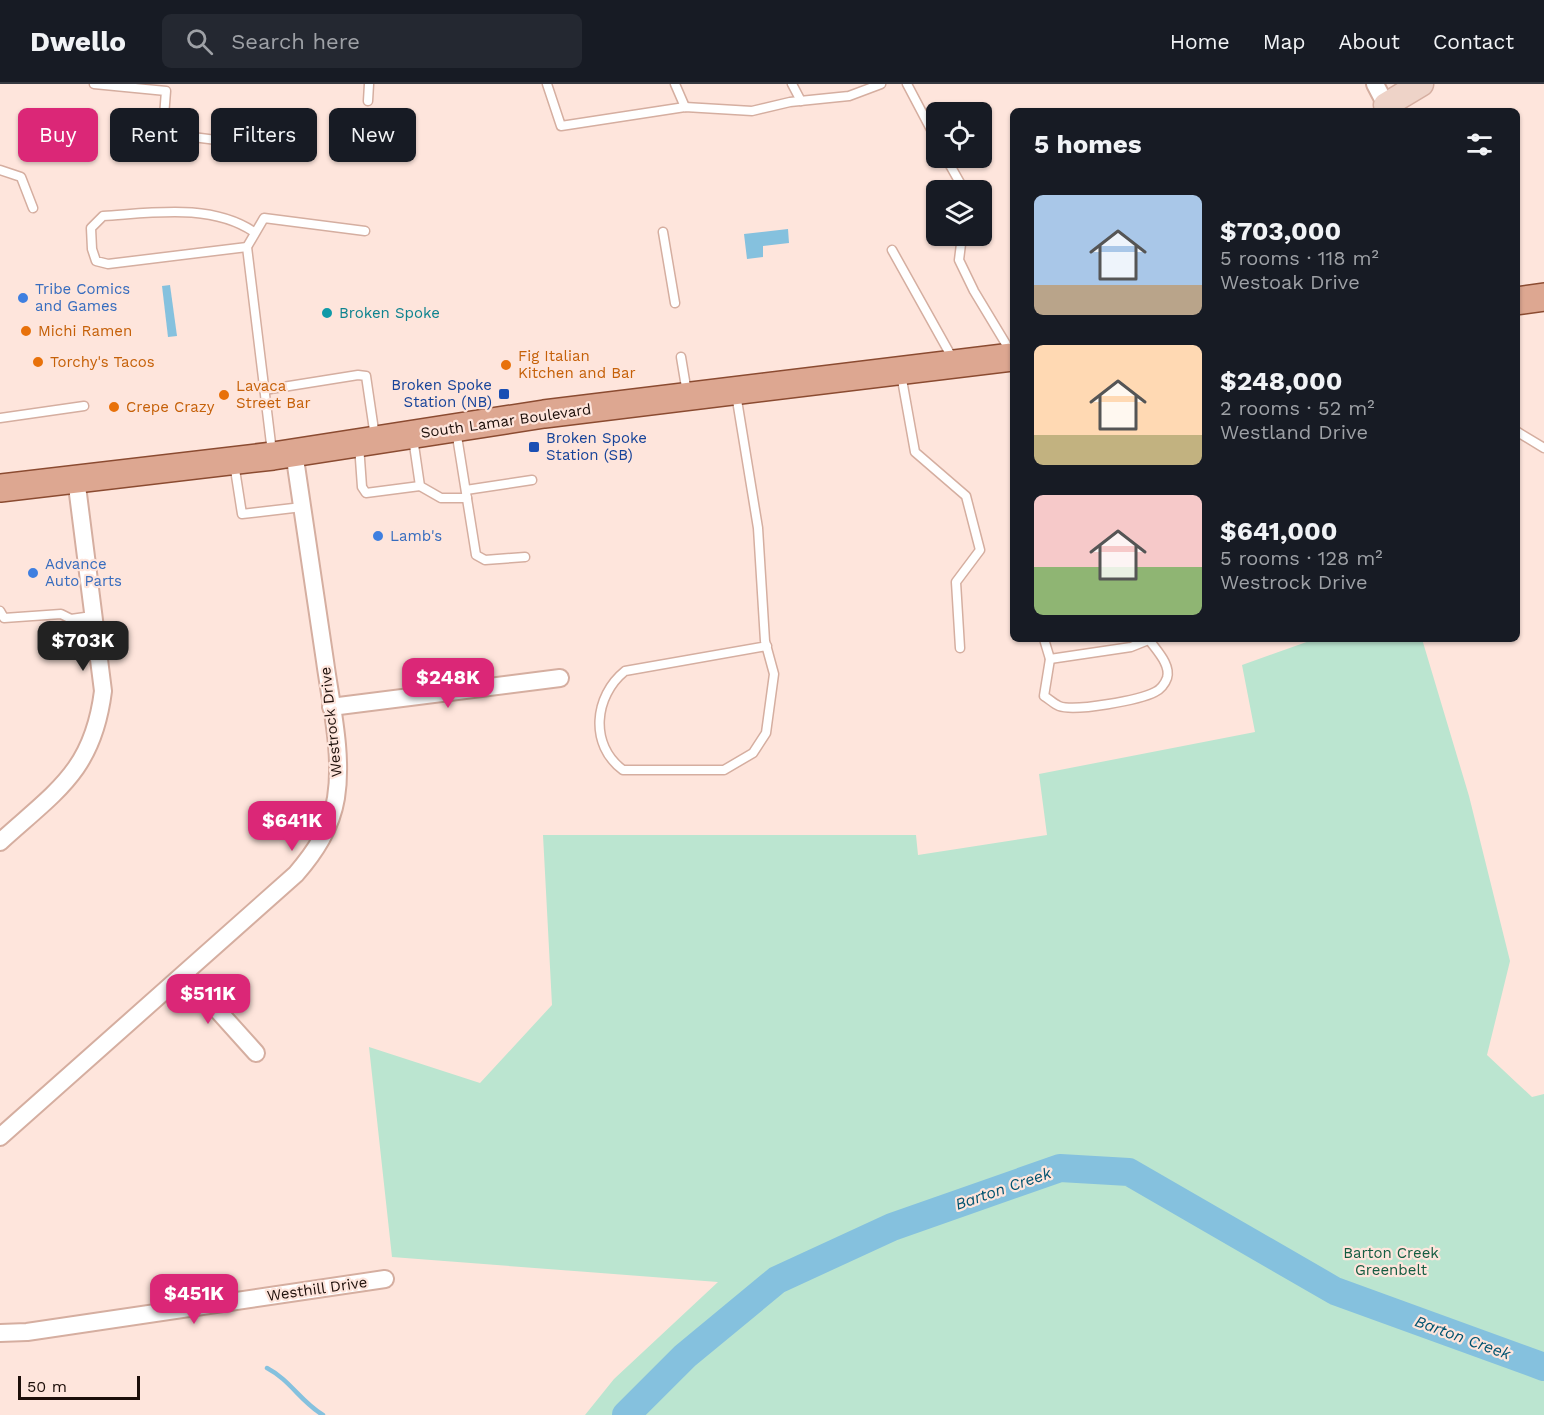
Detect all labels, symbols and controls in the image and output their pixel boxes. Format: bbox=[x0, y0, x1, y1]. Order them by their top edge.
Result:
search box bbox=[162, 14, 582, 68]
text: Dwello bbox=[30, 25, 126, 58]
icon: search bbox=[183, 25, 216, 58]
text: Search here bbox=[231, 29, 360, 54]
text: Home bbox=[1170, 29, 1230, 54]
text: Map bbox=[1263, 29, 1306, 54]
text: About bbox=[1339, 29, 1400, 54]
text: Contact bbox=[1433, 29, 1514, 54]
map controls bbox=[926, 102, 992, 246]
button: locate bbox=[926, 102, 992, 168]
chip: Buy bbox=[18, 108, 98, 162]
chip: Rent bbox=[110, 108, 199, 162]
chip: Filters bbox=[211, 108, 317, 162]
chip: New bbox=[329, 108, 416, 162]
icon: filters bbox=[1463, 128, 1496, 161]
text: 5 homes bbox=[1034, 129, 1142, 159]
button: layers bbox=[926, 180, 992, 246]
text: $703,000 bbox=[1220, 216, 1341, 246]
icon: home bbox=[1082, 219, 1154, 291]
text: 5 rooms · 118 m² bbox=[1220, 246, 1379, 270]
text: Westoak Drive bbox=[1220, 270, 1360, 294]
place label: Tribe Comics and Games bbox=[35, 280, 130, 315]
marker: Tribe Comics and Games bbox=[16, 291, 30, 305]
place label: Broken Spoke bbox=[339, 304, 440, 322]
marker: Broken Spoke bbox=[320, 306, 334, 320]
place label: Michi Ramen bbox=[38, 322, 132, 340]
marker: Michi Ramen bbox=[19, 324, 33, 338]
place label: Fig Italian Kitchen and Bar bbox=[518, 347, 636, 382]
place label: Torchy's Tacos bbox=[50, 353, 155, 371]
marker: Torchy's Tacos bbox=[31, 355, 45, 369]
marker: Fig Italian Kitchen and Bar bbox=[499, 358, 513, 372]
text: $248,000 bbox=[1220, 366, 1342, 396]
icon: home bbox=[1082, 369, 1154, 441]
place label: Broken Spoke Station (NB) bbox=[391, 376, 492, 411]
place label: Lavaca Street Bar bbox=[236, 377, 311, 412]
marker: Broken Spoke Station (NB) bbox=[497, 387, 511, 401]
marker: Lavaca Street Bar bbox=[217, 388, 231, 402]
text: 2 rooms · 52 m² bbox=[1220, 396, 1375, 420]
place label: Crepe Crazy bbox=[126, 398, 215, 416]
marker: Crepe Crazy bbox=[107, 400, 121, 414]
street label: South Lamar Boulevard bbox=[420, 400, 592, 442]
text: Westland Drive bbox=[1220, 420, 1368, 444]
place label: Broken Spoke Station (SB) bbox=[546, 429, 647, 464]
marker: Broken Spoke Station (SB) bbox=[527, 440, 541, 454]
text: $641,000 bbox=[1220, 516, 1338, 546]
icon: home bbox=[1082, 519, 1154, 591]
place label: Lamb's bbox=[390, 527, 442, 545]
marker: Lamb's bbox=[371, 529, 385, 543]
text: 5 rooms · 128 m² bbox=[1220, 546, 1383, 570]
place label: Advance Auto Parts bbox=[45, 555, 122, 590]
marker: Advance Auto Parts bbox=[26, 566, 40, 580]
text: Westrock Drive bbox=[1220, 570, 1368, 594]
pin: $703K bbox=[41, 621, 125, 672]
text: $703K bbox=[52, 628, 114, 652]
pin: $248K bbox=[406, 658, 490, 709]
text: $248K bbox=[416, 665, 480, 689]
street label: Westrock Drive bbox=[316, 666, 346, 778]
pin: $641K bbox=[250, 801, 334, 852]
text: $641K bbox=[262, 808, 322, 832]
pin: $511K bbox=[166, 974, 250, 1025]
text: $511K bbox=[180, 981, 236, 1005]
water label: Barton Creek bbox=[953, 1163, 1055, 1214]
park label: Barton Creek Greenbelt bbox=[1343, 1244, 1439, 1279]
street label: Westhill Drive bbox=[266, 1273, 368, 1305]
pin: $451K bbox=[152, 1274, 236, 1325]
text: $451K bbox=[164, 1281, 224, 1305]
water label: Barton Creek bbox=[1412, 1311, 1515, 1364]
scale bar bbox=[18, 1373, 140, 1400]
text: 50 m bbox=[27, 1377, 67, 1396]

